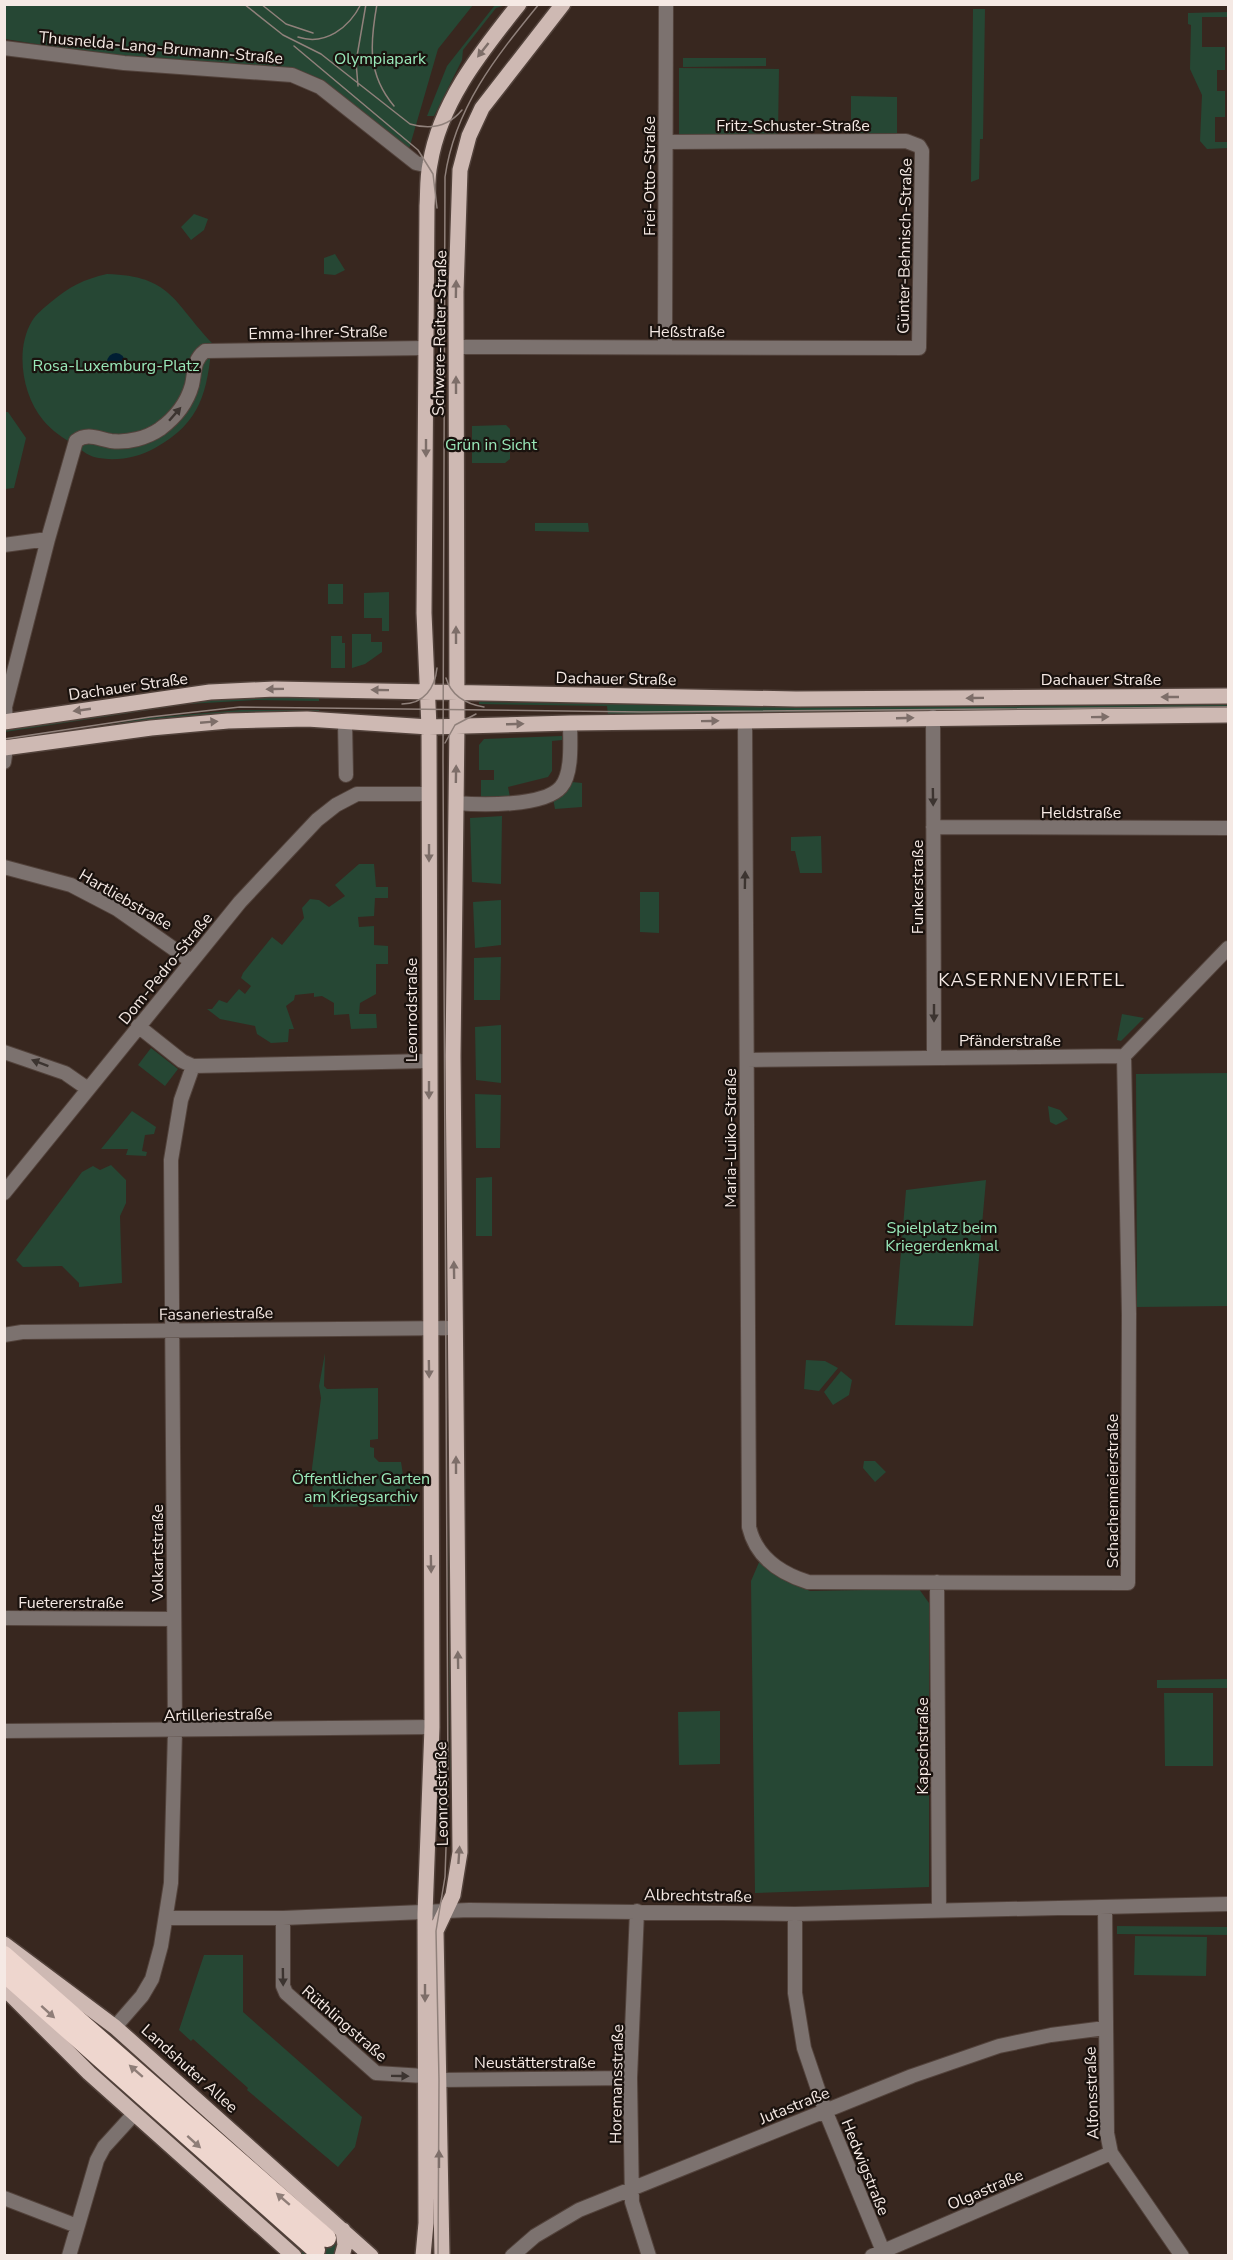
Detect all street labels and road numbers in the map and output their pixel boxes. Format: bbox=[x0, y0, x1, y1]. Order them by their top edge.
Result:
street label: Thusnelda-Lang-Brumann-Straße bbox=[38, 26, 284, 70]
street label: Fritz-Schuster-Straße bbox=[716, 115, 870, 137]
street label: Frei-Otto-Straße bbox=[639, 116, 661, 236]
street label: Günter-Behnisch-Straße bbox=[892, 158, 918, 334]
street label: Schwere-Reiter-Straße bbox=[428, 250, 452, 416]
street label: Emma-Ihrer-Straße bbox=[248, 321, 388, 345]
street label: Heßstraße bbox=[649, 321, 725, 343]
street label: Dachauer Straße bbox=[556, 667, 676, 691]
street label: Dachauer Straße bbox=[67, 668, 189, 706]
street label: Dachauer Straße bbox=[1041, 669, 1161, 691]
street label: Heldstraße bbox=[1041, 802, 1121, 824]
street label: Funkerstraße bbox=[907, 840, 929, 934]
street label: Hartliebstraße bbox=[75, 864, 176, 935]
street label: Dom-Pedro-Straße bbox=[114, 908, 218, 1029]
street label: Leonrodstraße bbox=[401, 958, 423, 1062]
street label: Pfänderstraße bbox=[959, 1030, 1061, 1052]
street label: Maria-Luiko-Straße bbox=[720, 1068, 742, 1208]
street label: Fasaneriestraße bbox=[159, 1302, 273, 1326]
street label: Schachenmeierstraße bbox=[1102, 1414, 1124, 1568]
street label: Volkartstraße bbox=[147, 1504, 169, 1603]
street label: Fuetererstraße bbox=[18, 1592, 124, 1614]
street label: Kapschstraße bbox=[912, 1697, 934, 1795]
street label: Artilleriestraße bbox=[163, 1703, 273, 1727]
street label: Leonrodstraße bbox=[430, 1741, 454, 1846]
street label: Albrechtstraße bbox=[644, 1884, 752, 1908]
street label: Rüthlingstraße bbox=[297, 1980, 392, 2067]
street label: Landshuter Allee bbox=[136, 2019, 243, 2118]
street label: Horemansstraße bbox=[605, 2024, 629, 2144]
street label: Alfonsstraße bbox=[1079, 2046, 1105, 2140]
street label: Neustätterstraße bbox=[474, 2052, 596, 2074]
street label: Jutastraße bbox=[755, 2082, 833, 2130]
street label: Hedwigstraße bbox=[836, 2116, 894, 2219]
street label: Olgastraße bbox=[944, 2164, 1027, 2216]

